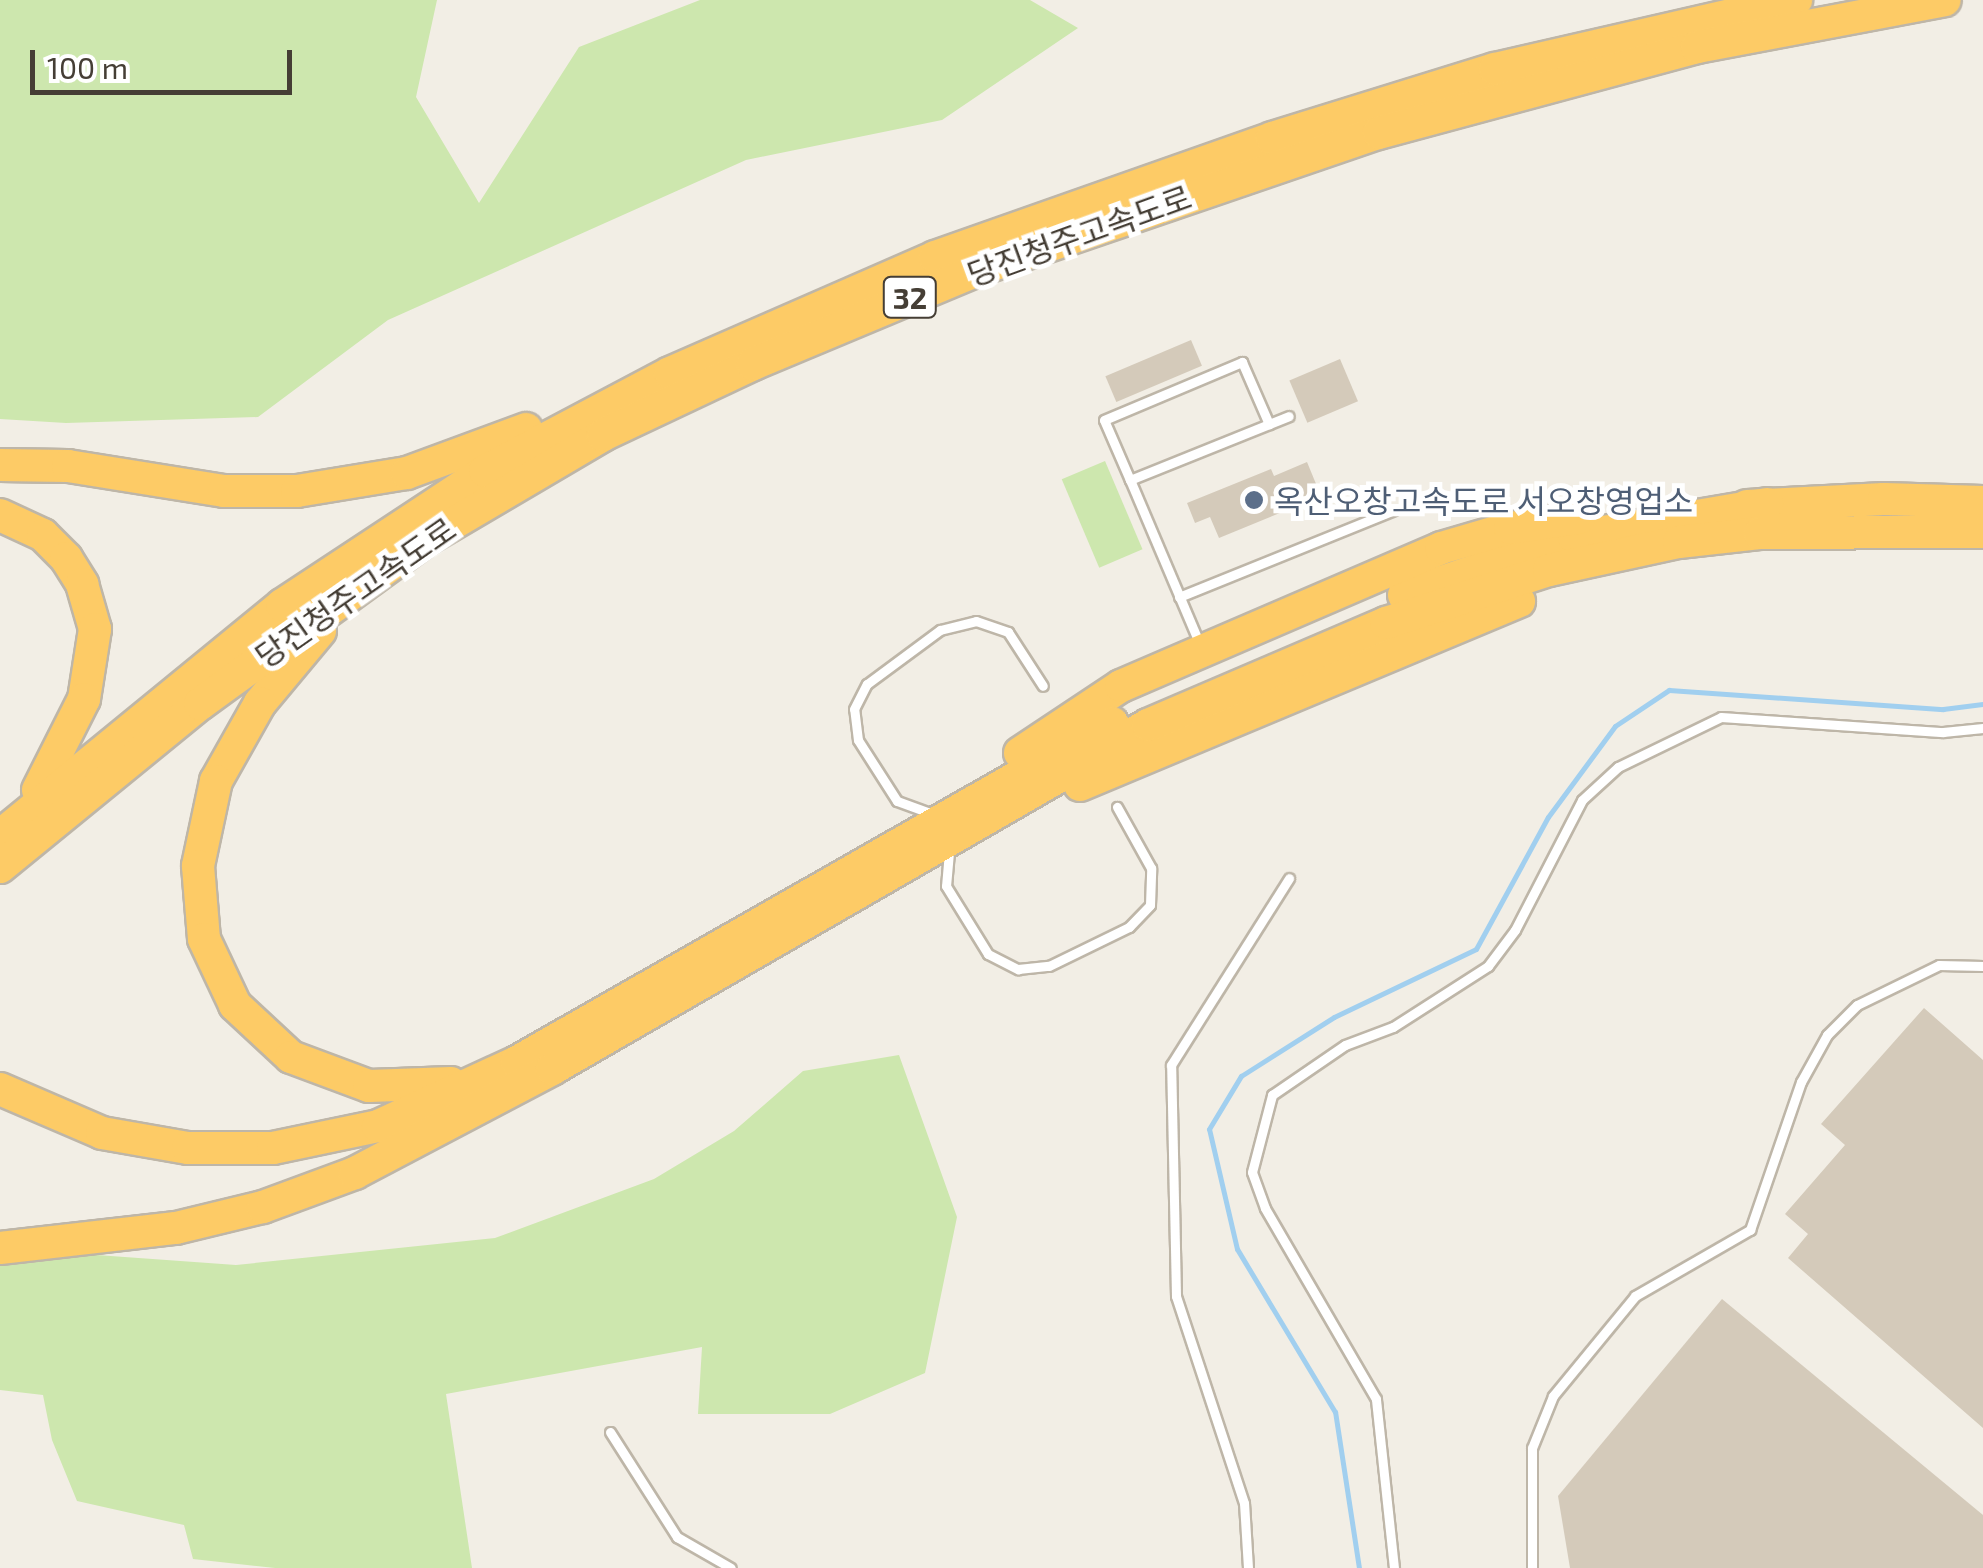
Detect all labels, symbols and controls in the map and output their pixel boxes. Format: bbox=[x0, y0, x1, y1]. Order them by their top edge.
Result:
scale bar bbox=[35, 30, 298, 92]
text: 100 m bbox=[47, 49, 128, 85]
street label: 당진청주고속도로 bbox=[962, 177, 1196, 293]
road number: 32 bbox=[882, 272, 938, 322]
place label: 옥산오창고속도로 서오창영업소 bbox=[1274, 481, 1693, 519]
marker: 옥산오창고속도로 서오창영업소 bbox=[1243, 489, 1265, 511]
street label: 당진청주고속도로 bbox=[248, 509, 462, 675]

